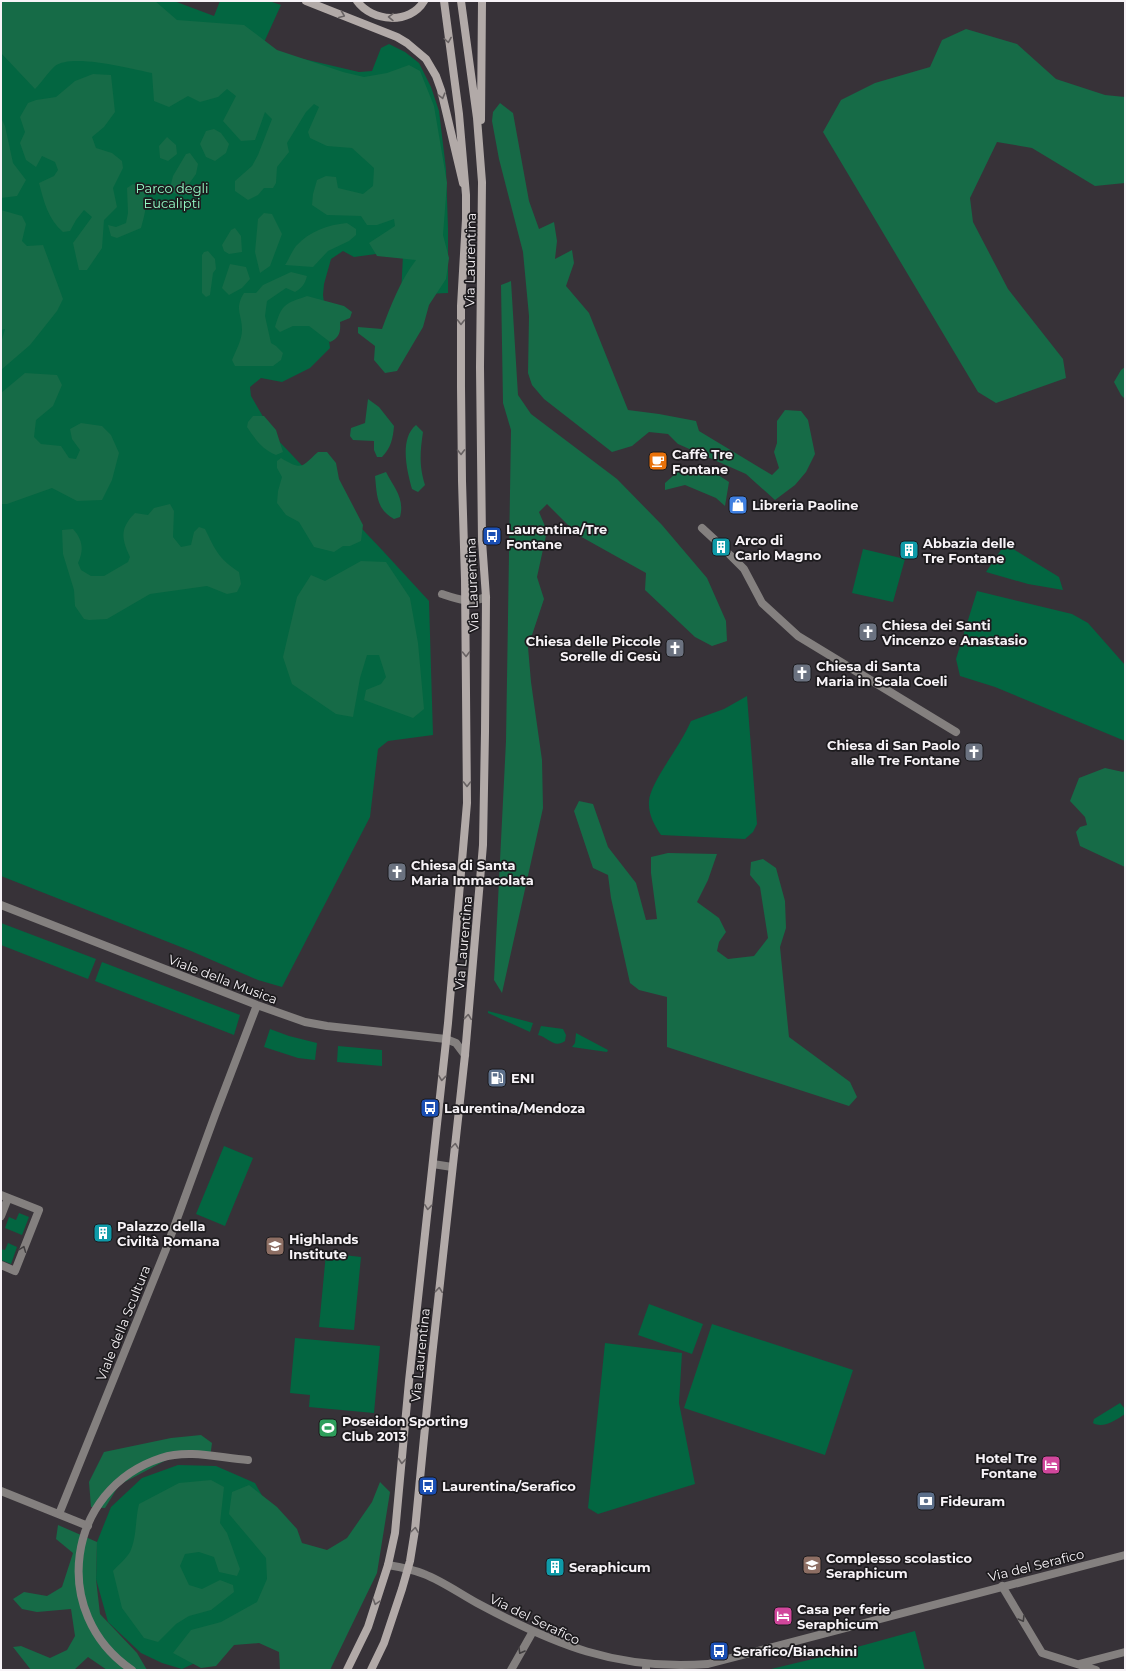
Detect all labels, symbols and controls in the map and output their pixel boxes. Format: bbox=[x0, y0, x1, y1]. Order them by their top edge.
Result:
one-way arrow bbox=[339, 11, 346, 19]
one-way arrow bbox=[388, 13, 394, 21]
one-way arrow bbox=[443, 37, 452, 43]
one-way arrow bbox=[437, 92, 446, 99]
park label: Parco degli Eucalipti bbox=[135, 180, 209, 211]
street label: Via Laurentina bbox=[461, 213, 479, 307]
one-way arrow bbox=[457, 319, 465, 325]
place label: Caffè Tre Fontane bbox=[672, 446, 733, 477]
one-way arrow bbox=[457, 449, 465, 455]
cafe icon: Caffè Tre Fontane bbox=[647, 450, 669, 472]
shop icon: Libreria Paoline bbox=[727, 494, 749, 516]
place label: Libreria Paoline bbox=[752, 497, 859, 513]
place label: Laurentina/Tre Fontane bbox=[506, 521, 607, 552]
bus stop icon: Laurentina/Tre Fontane bbox=[481, 525, 503, 547]
place label: Arco di Carlo Magno bbox=[734, 532, 822, 563]
place label: Abbazia delle Tre Fontane bbox=[922, 535, 1015, 566]
building icon: Arco di Carlo Magno bbox=[710, 536, 732, 558]
street label: Via Laurentina bbox=[462, 538, 482, 632]
building icon: Abbazia delle Tre Fontane bbox=[898, 539, 920, 561]
place label: Chiesa dei Santi Vincenzo e Anastasio bbox=[881, 617, 1028, 648]
church icon: Chiesa dei Santi Vincenzo e Anastasio bbox=[857, 621, 879, 643]
place label: Chiesa delle Piccole Sorelle di Gesù bbox=[526, 633, 661, 664]
church icon: Chiesa delle Piccole Sorelle di Gesù bbox=[664, 637, 686, 659]
one-way arrow bbox=[462, 651, 470, 657]
place label: Chiesa di Santa Maria in Scala Coeli bbox=[816, 658, 948, 689]
church icon: Chiesa di Santa Maria in Scala Coeli bbox=[791, 662, 813, 684]
place label: Chiesa di San Paolo alle Tre Fontane bbox=[827, 737, 960, 768]
church icon: Chiesa di San Paolo alle Tre Fontane bbox=[963, 741, 985, 763]
one-way arrow bbox=[463, 781, 471, 787]
place label: Chiesa di Santa Maria Immacolata bbox=[411, 857, 534, 888]
church icon: Chiesa di Santa Maria Immacolata bbox=[386, 861, 408, 883]
street label: Via Laurentina bbox=[451, 895, 475, 991]
street label: Viale della Musica bbox=[166, 951, 280, 1007]
one-way arrow bbox=[464, 1014, 473, 1020]
fuel station icon: ENI bbox=[486, 1067, 508, 1089]
place label: ENI bbox=[511, 1070, 535, 1086]
one-way arrow bbox=[438, 1074, 447, 1081]
bus stop icon: Laurentina/Mendoza bbox=[419, 1097, 441, 1119]
place label: Laurentina/Mendoza bbox=[444, 1100, 585, 1116]
one-way arrow bbox=[450, 1143, 459, 1149]
one-way arrow bbox=[424, 1204, 433, 1210]
place label: Palazzo della Civiltà Romana bbox=[117, 1218, 220, 1249]
building icon: Palazzo della Civiltà Romana bbox=[92, 1222, 114, 1244]
place label: Highlands Institute bbox=[289, 1231, 358, 1262]
school or university icon: Highlands Institute bbox=[264, 1235, 286, 1257]
one-way arrow bbox=[19, 1245, 27, 1252]
street label: Viale della Scultura bbox=[92, 1263, 154, 1383]
one-way arrow bbox=[434, 1287, 443, 1293]
street label: Via Laurentina bbox=[407, 1307, 433, 1403]
place label: Poseidon Sporting Club 2013 bbox=[342, 1413, 468, 1444]
sports icon: Poseidon Sporting Club 2013 bbox=[317, 1417, 339, 1439]
place label: Hotel Tre Fontane bbox=[975, 1450, 1037, 1481]
hotel icon: Hotel Tre Fontane bbox=[1040, 1454, 1062, 1476]
one-way arrow bbox=[397, 1458, 406, 1464]
bus stop icon: Laurentina/Serafico bbox=[417, 1475, 439, 1497]
place label: Laurentina/Serafico bbox=[442, 1478, 576, 1494]
bank icon: Fideuram bbox=[915, 1490, 937, 1512]
place label: Fideuram bbox=[940, 1493, 1005, 1509]
one-way arrow bbox=[410, 1527, 419, 1533]
street label: Via del Serafico bbox=[986, 1545, 1086, 1585]
place label: Complesso scolastico Seraphicum bbox=[826, 1550, 972, 1581]
school or university icon: Complesso scolastico Seraphicum bbox=[801, 1554, 823, 1576]
building icon: Seraphicum bbox=[544, 1556, 566, 1578]
place label: Seraphicum bbox=[569, 1559, 651, 1575]
street label: Via del Serafico bbox=[487, 1590, 583, 1648]
one-way arrow bbox=[373, 1599, 381, 1606]
place label: Casa per ferie Seraphicum bbox=[797, 1601, 890, 1632]
hotel icon: Casa per ferie Seraphicum bbox=[772, 1605, 794, 1627]
one-way arrow bbox=[1017, 1615, 1025, 1622]
bus stop icon: Serafico/Bianchini bbox=[708, 1640, 730, 1662]
place label: Serafico/Bianchini bbox=[733, 1643, 857, 1659]
one-way arrow bbox=[519, 1647, 526, 1654]

